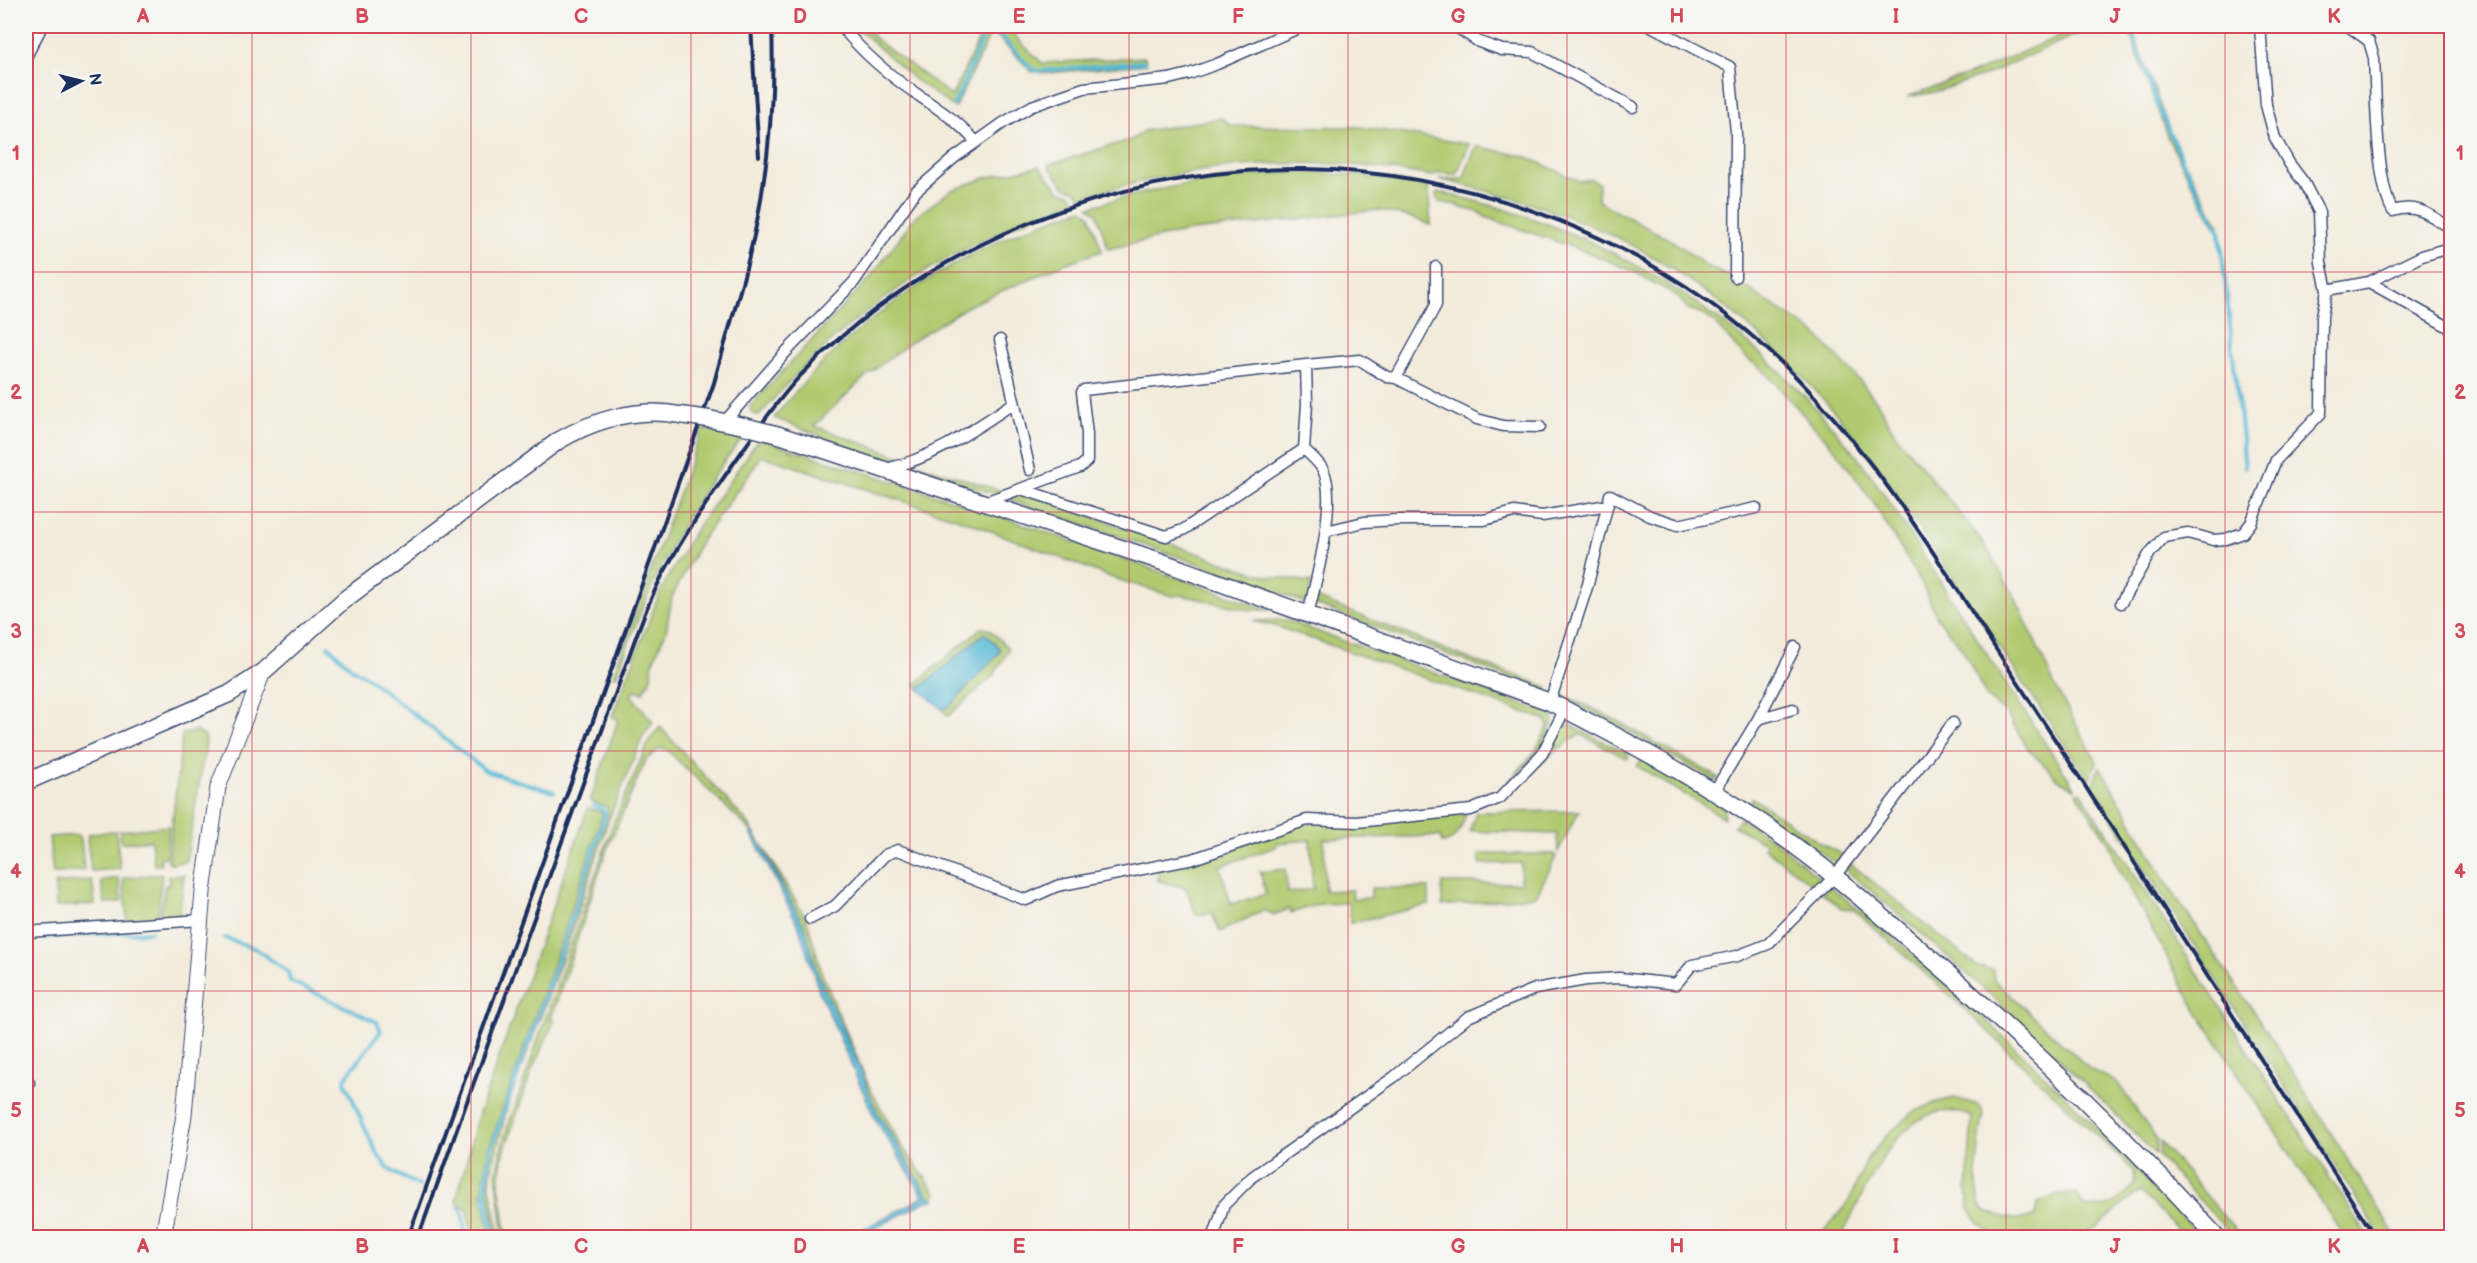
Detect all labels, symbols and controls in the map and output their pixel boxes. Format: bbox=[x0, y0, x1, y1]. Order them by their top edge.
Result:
text: A bbox=[136, 5, 150, 29]
text: B bbox=[355, 5, 369, 29]
text: C bbox=[574, 5, 588, 29]
text: D bbox=[793, 5, 807, 29]
text: E bbox=[1013, 5, 1026, 29]
text: F bbox=[1232, 5, 1244, 29]
text: G bbox=[1451, 5, 1466, 29]
text: H bbox=[1670, 5, 1684, 29]
text: I bbox=[1893, 5, 1899, 29]
text: J bbox=[2110, 5, 2122, 29]
text: K bbox=[2327, 5, 2341, 29]
north arrow bbox=[51, 51, 111, 111]
text: N bbox=[84, 72, 105, 86]
text: 1 bbox=[12, 142, 20, 166]
text: 1 bbox=[2456, 142, 2464, 166]
text: 2 bbox=[10, 381, 22, 405]
text: 2 bbox=[2454, 381, 2466, 405]
text: 3 bbox=[10, 620, 22, 644]
text: 3 bbox=[2454, 620, 2466, 644]
text: 4 bbox=[10, 860, 22, 884]
text: 4 bbox=[2454, 860, 2466, 884]
text: 5 bbox=[10, 1099, 22, 1123]
text: 5 bbox=[2454, 1099, 2466, 1123]
text: A bbox=[136, 1235, 150, 1259]
text: B bbox=[355, 1235, 369, 1259]
text: C bbox=[574, 1235, 588, 1259]
text: D bbox=[793, 1235, 807, 1259]
text: E bbox=[1013, 1235, 1026, 1259]
text: F bbox=[1232, 1235, 1244, 1259]
text: G bbox=[1451, 1235, 1466, 1259]
text: H bbox=[1670, 1235, 1684, 1259]
text: I bbox=[1893, 1235, 1899, 1259]
text: J bbox=[2110, 1235, 2122, 1259]
text: K bbox=[2327, 1235, 2341, 1259]

